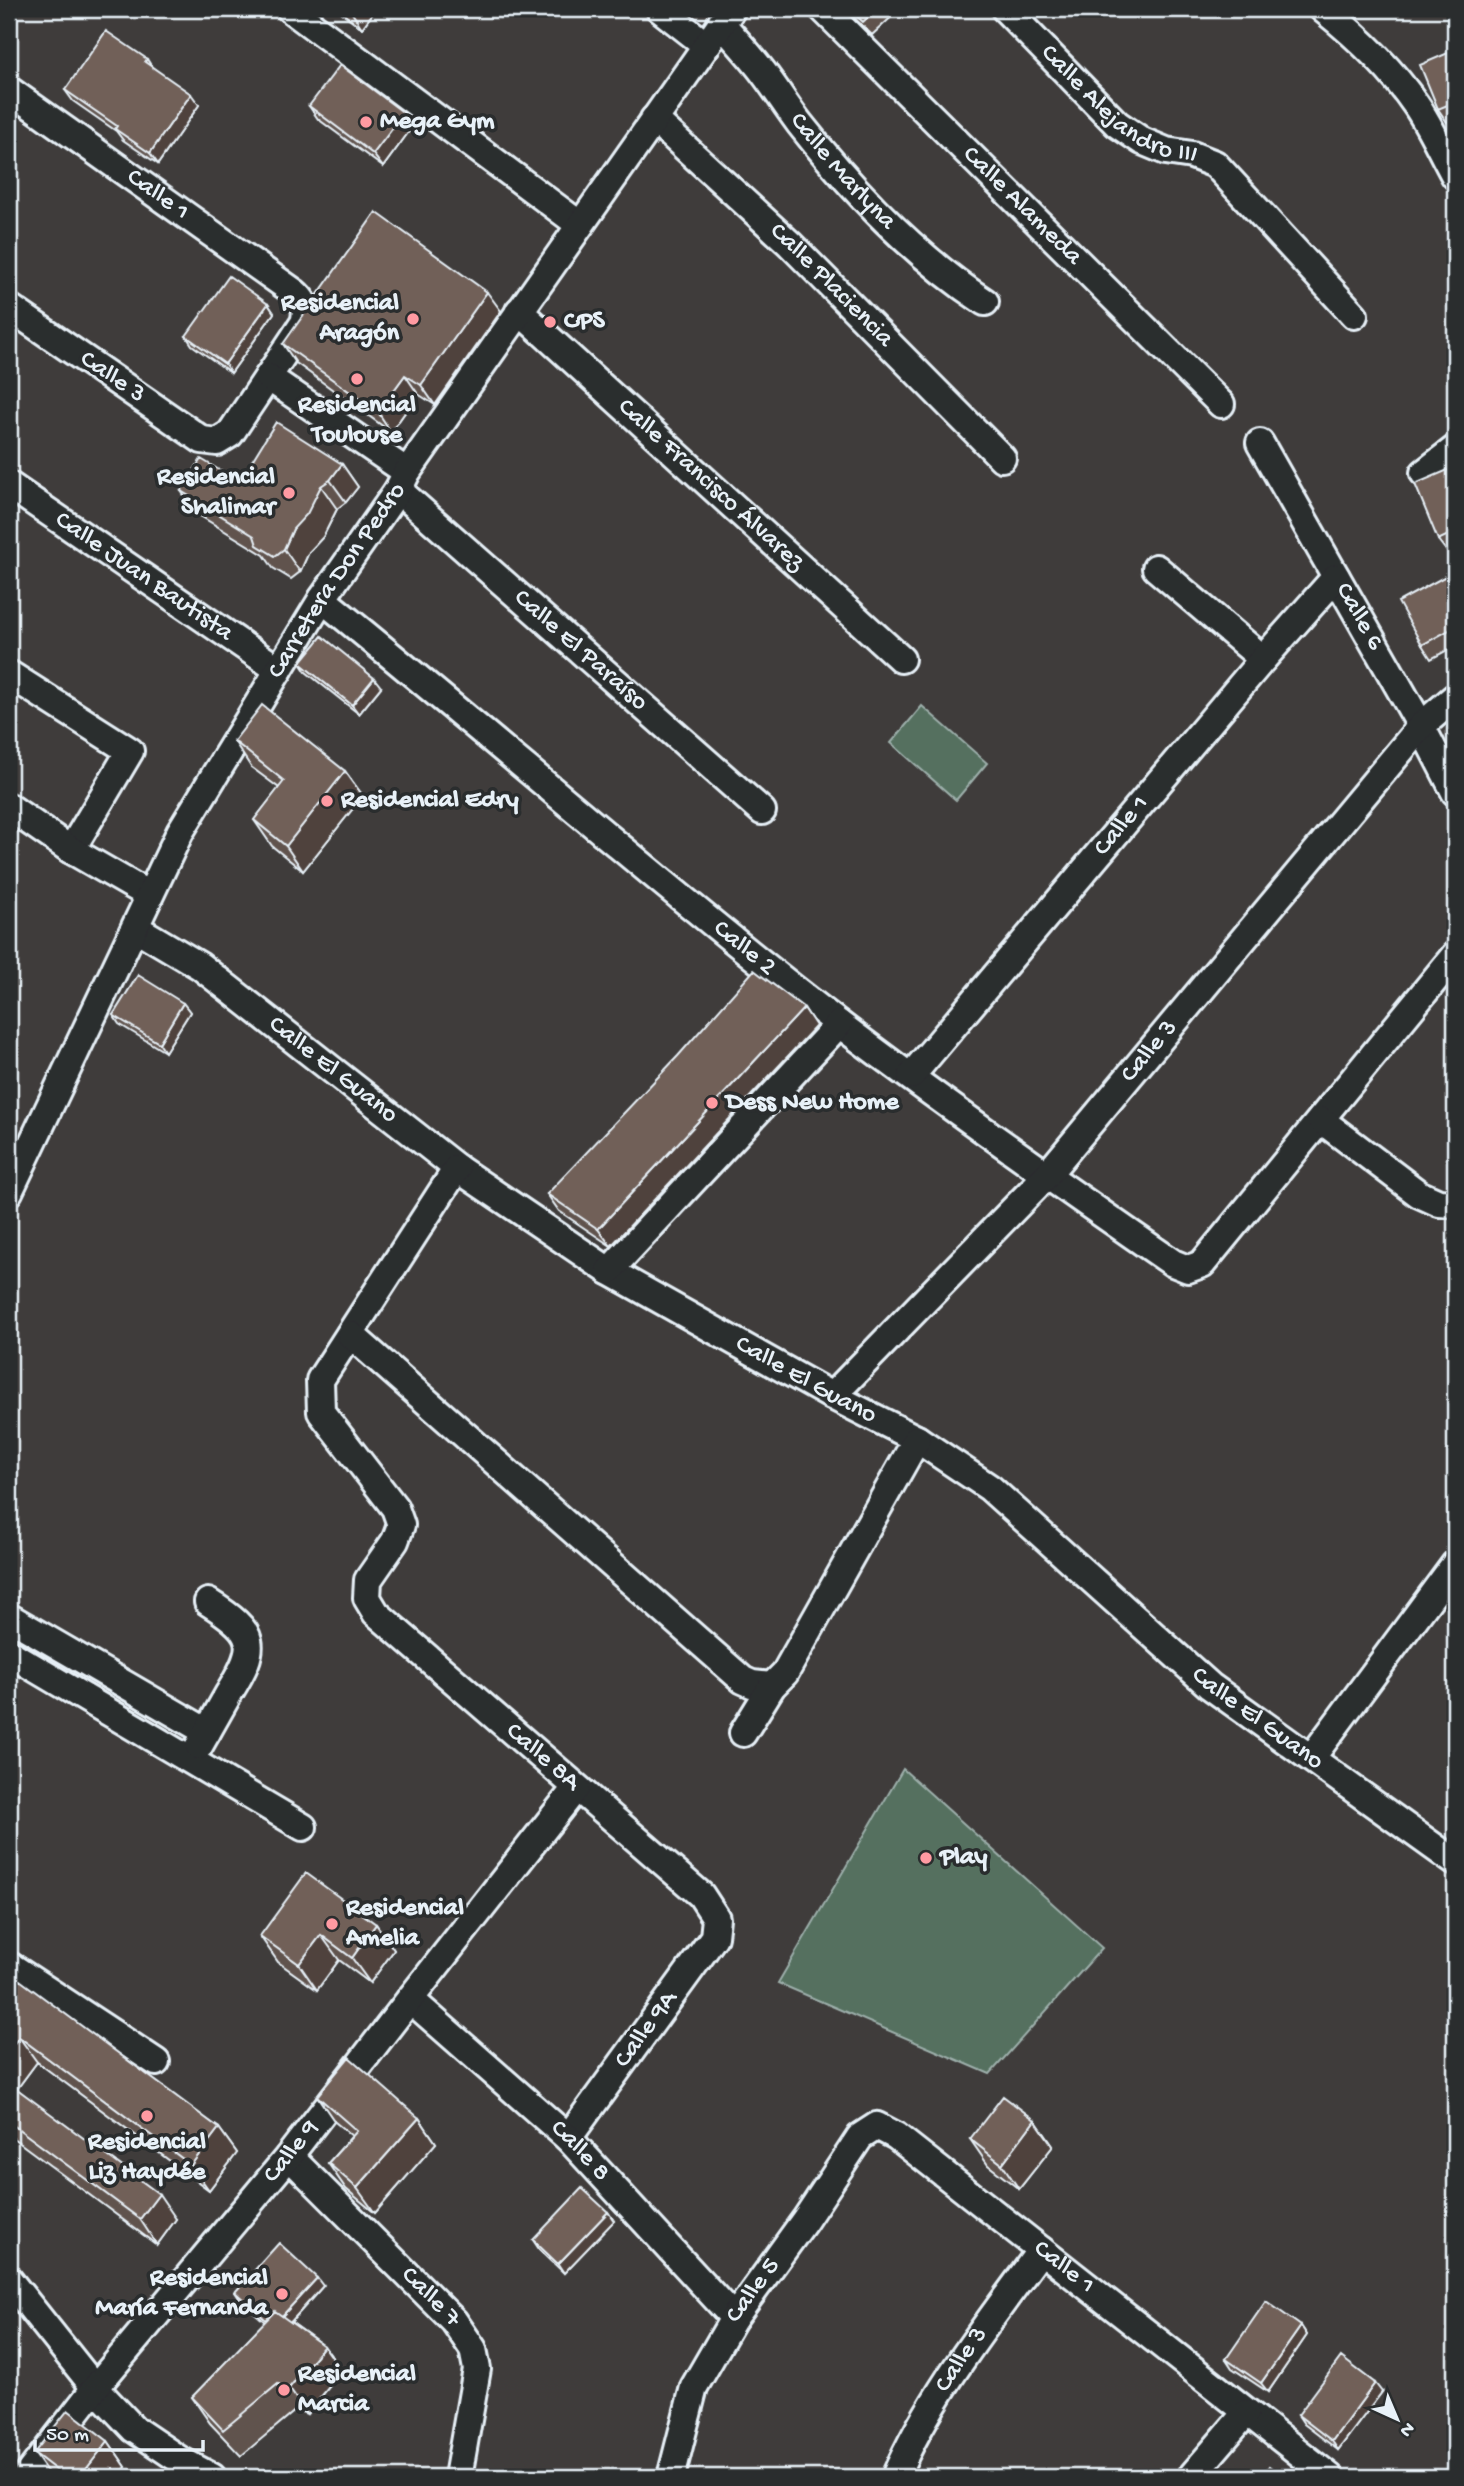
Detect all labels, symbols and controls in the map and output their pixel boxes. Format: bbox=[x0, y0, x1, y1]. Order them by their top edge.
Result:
street label: Calle Alejandro III bbox=[1033, 39, 1202, 171]
place label: Mega Gym bbox=[380, 107, 495, 138]
street label: Calle Marlyna bbox=[782, 107, 903, 238]
marker: Mega Gym bbox=[358, 114, 374, 130]
street label: Calle Alameda bbox=[955, 140, 1089, 274]
street label: Calle 1 bbox=[120, 162, 195, 228]
street label: Calle Placiencia bbox=[762, 217, 901, 355]
place label: Residencial Aragón bbox=[280, 289, 400, 350]
place label: CPS bbox=[564, 307, 605, 338]
marker: Residencial Aragón bbox=[405, 311, 421, 327]
marker: CPS bbox=[542, 314, 558, 330]
street label: Calle 3 bbox=[73, 345, 151, 411]
marker: Residencial Toulouse bbox=[349, 371, 365, 387]
place label: Residencial Toulouse bbox=[297, 391, 416, 452]
street label: Calle Francisco Álvarez bbox=[610, 392, 812, 580]
place label: Residencial Shalimar bbox=[156, 463, 278, 524]
street label: Carretera Don Pedro bbox=[261, 477, 414, 685]
marker: Residencial Shalimar bbox=[281, 485, 297, 501]
street label: Calle Juan Bautista bbox=[48, 505, 240, 650]
street label: Calle 6 bbox=[1327, 578, 1391, 657]
street label: Calle El Paraíso bbox=[507, 583, 654, 718]
place label: Residencial Edry bbox=[340, 786, 519, 817]
street label: Calle 1 bbox=[1087, 789, 1156, 863]
marker: Residencial Edry bbox=[319, 793, 335, 809]
street label: Calle 2 bbox=[706, 914, 782, 984]
street label: Calle El Guano bbox=[261, 1010, 404, 1131]
street label: Calle 3 bbox=[1114, 1013, 1185, 1089]
place label: Dess New Home bbox=[724, 1088, 900, 1119]
marker: Dess New Home bbox=[704, 1095, 720, 1111]
street label: Calle El Guano bbox=[729, 1329, 882, 1431]
street label: Calle El Guano bbox=[1184, 1660, 1329, 1778]
street label: Calle 8A bbox=[499, 1716, 587, 1799]
place label: Play bbox=[938, 1843, 988, 1874]
marker: Play bbox=[918, 1850, 934, 1866]
place label: Residencial Amelia bbox=[345, 1894, 464, 1955]
marker: Residencial Amelia bbox=[324, 1916, 340, 1932]
street label: Calle 9A bbox=[609, 1984, 686, 2075]
marker: Residencial Liz Haydée bbox=[139, 2108, 155, 2124]
street label: Calle 9 bbox=[257, 2114, 326, 2190]
street label: Calle 8 bbox=[543, 2114, 616, 2189]
place label: Residencial Liz Haydée bbox=[87, 2128, 207, 2189]
street label: Calle 1 bbox=[1026, 2234, 1101, 2301]
street label: Calle 5 bbox=[720, 2252, 788, 2330]
street label: Calle 7 bbox=[394, 2261, 468, 2335]
place label: Residencial María Fernanda bbox=[95, 2264, 270, 2325]
marker: Residencial María Fernanda bbox=[274, 2286, 290, 2302]
street label: Calle 3 bbox=[928, 2321, 995, 2399]
place label: Residencial Marcia bbox=[297, 2360, 416, 2421]
marker: Residencial Marcia bbox=[276, 2382, 292, 2398]
north arrow bbox=[1362, 2384, 1432, 2454]
scale bar bbox=[35, 2409, 203, 2453]
text: N bbox=[1394, 2416, 1419, 2441]
text: 50 m bbox=[46, 2424, 89, 2449]

